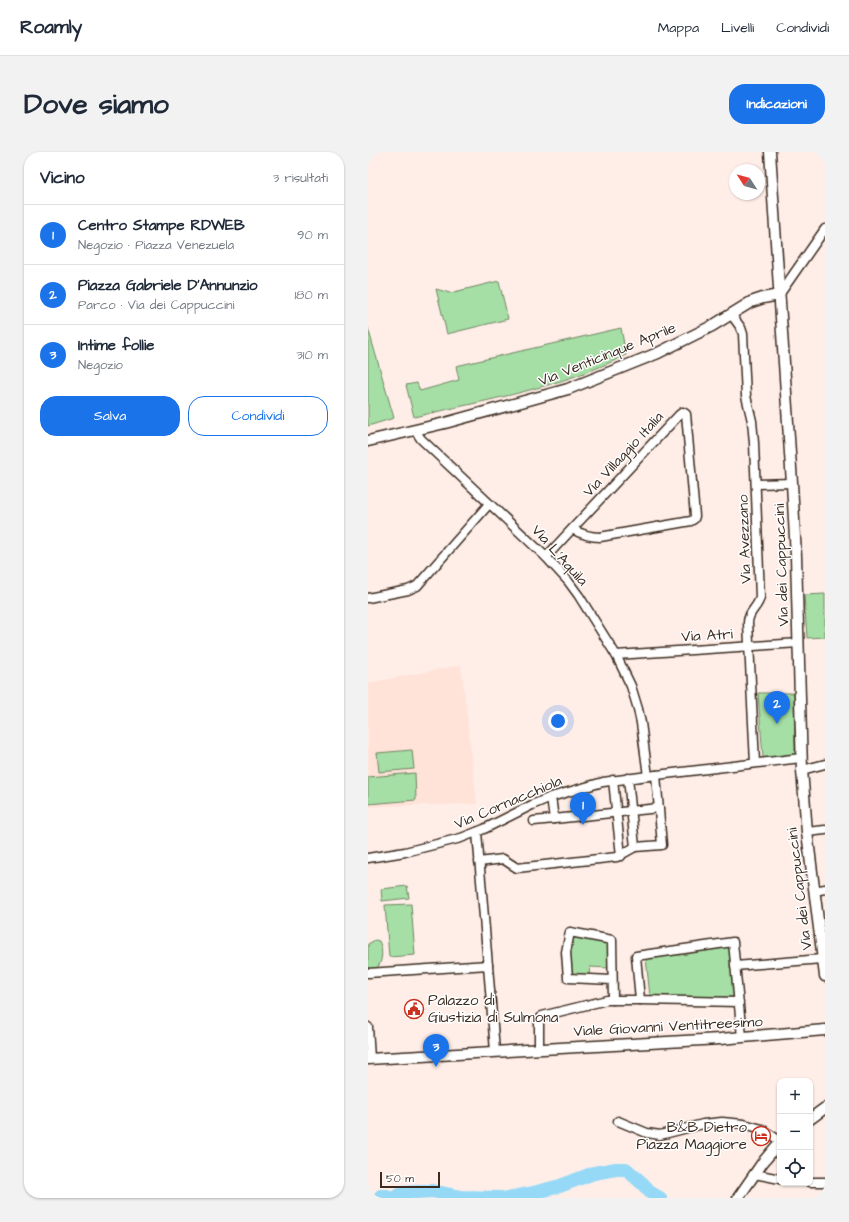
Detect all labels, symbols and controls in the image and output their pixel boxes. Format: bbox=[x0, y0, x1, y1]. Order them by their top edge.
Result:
text: Roamly bbox=[20, 14, 82, 41]
text: Mappa bbox=[658, 18, 699, 38]
text: Livelli bbox=[721, 18, 754, 38]
text: Condividi bbox=[776, 18, 829, 38]
button: Indicazioni bbox=[729, 84, 825, 124]
text: Dove siamo bbox=[24, 85, 169, 124]
north arrow bbox=[729, 164, 765, 200]
text: Vicino bbox=[40, 166, 85, 190]
text: 3 risultati bbox=[273, 169, 328, 187]
text: Centro Stampe RDWEB bbox=[78, 215, 245, 236]
text: 1 bbox=[52, 226, 54, 244]
text: 90 m bbox=[297, 226, 328, 244]
text: Negozio · Piazza Venezuela bbox=[78, 236, 234, 254]
text: Piazza Gabriele D'Annunzio bbox=[78, 275, 258, 296]
text: 2 bbox=[49, 286, 57, 304]
text: 180 m bbox=[294, 286, 328, 304]
text: Parco · Via dei Cappuccini bbox=[78, 296, 234, 314]
street label: Via Venticinque Aprile bbox=[535, 317, 679, 392]
text: Intime follie bbox=[78, 335, 154, 356]
text: 3 bbox=[50, 346, 56, 364]
text: 310 m bbox=[296, 346, 328, 364]
text: Negozio bbox=[78, 356, 123, 374]
button: Salva bbox=[40, 396, 180, 436]
button: Condividi bbox=[188, 396, 328, 436]
street label: Via Villaggio Italia bbox=[578, 407, 669, 502]
street label: Via Avezzano bbox=[732, 493, 757, 584]
street label: Via dei Cappuccini bbox=[769, 502, 794, 627]
street label: Via L'Aquila bbox=[527, 520, 593, 591]
street label: Via Atri bbox=[681, 624, 734, 647]
pin: 2 bbox=[764, 691, 790, 724]
your location bbox=[548, 711, 568, 731]
street label: Via Cornacchiola bbox=[451, 770, 566, 835]
pin: 1 bbox=[570, 792, 596, 825]
street label: Via dei Cappuccini bbox=[781, 826, 817, 951]
place label: Palazzo di Giustizia di Sulmona bbox=[428, 990, 559, 1028]
public building icon: Palazzo di Giustizia di Sulmona bbox=[403, 998, 425, 1020]
street label: Viale Giovanni Ventitreesimo bbox=[573, 1011, 764, 1042]
pin: 3 bbox=[423, 1034, 449, 1067]
map controls bbox=[777, 1078, 813, 1186]
button: + bbox=[777, 1078, 813, 1114]
button: − bbox=[777, 1114, 813, 1150]
place label: B&B Dietro Piazza Maggiore bbox=[636, 1117, 748, 1156]
hotel icon: B&B Dietro Piazza Maggiore bbox=[750, 1125, 772, 1147]
button: locate bbox=[777, 1150, 813, 1186]
scale bar bbox=[380, 1170, 440, 1189]
text: 50 m bbox=[386, 1171, 414, 1186]

